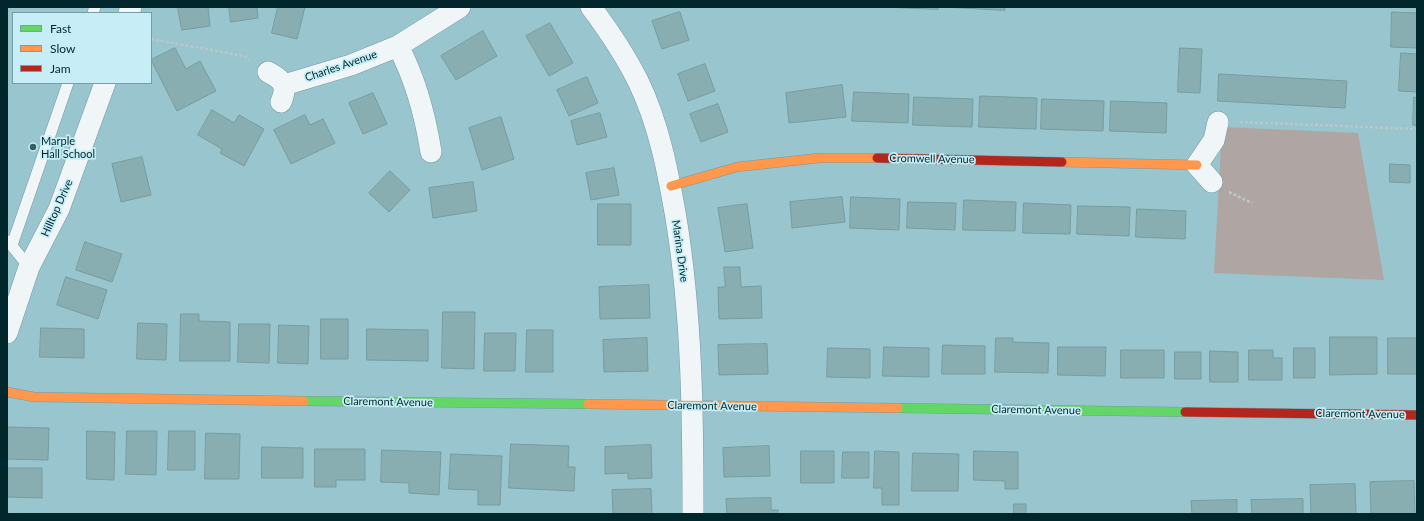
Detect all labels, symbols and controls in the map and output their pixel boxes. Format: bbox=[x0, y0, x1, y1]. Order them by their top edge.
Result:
legend bbox=[12, 12, 152, 84]
text: Fast bbox=[50, 21, 71, 36]
text: Slow bbox=[50, 41, 75, 56]
street label: Charles Avenue bbox=[303, 47, 379, 85]
text: Jam bbox=[50, 61, 71, 76]
place label: Marple Hall School bbox=[41, 134, 95, 160]
marker: Marple Hall School bbox=[28, 142, 38, 152]
street label: Cromwell Avenue bbox=[889, 152, 975, 166]
street label: Hilltop Drive bbox=[38, 177, 76, 239]
street label: Marina Drive bbox=[669, 219, 691, 283]
street label: Claremont Avenue bbox=[343, 395, 433, 409]
street label: Claremont Avenue bbox=[667, 399, 757, 413]
street label: Claremont Avenue bbox=[991, 403, 1081, 417]
street label: Claremont Avenue bbox=[1315, 407, 1405, 421]

